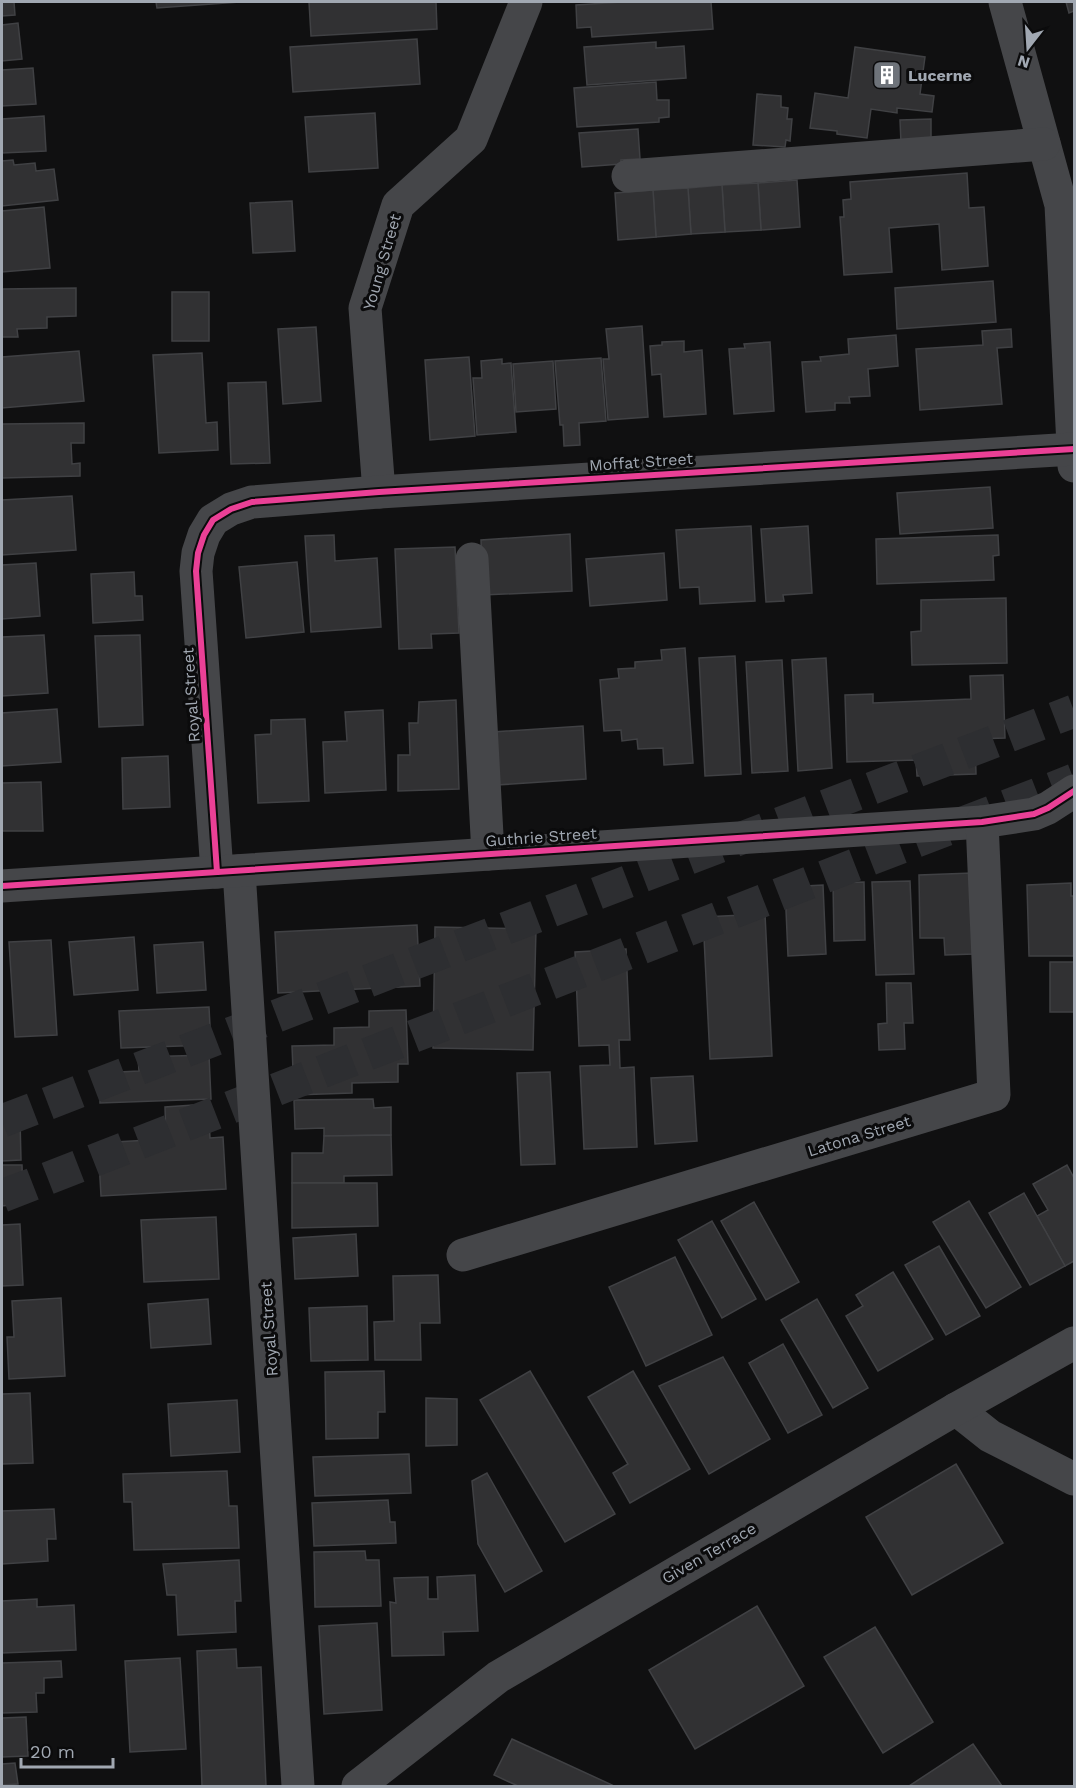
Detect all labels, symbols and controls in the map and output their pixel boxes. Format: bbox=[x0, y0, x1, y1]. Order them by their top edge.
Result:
north arrow bbox=[998, 18, 1058, 78]
text: N bbox=[1015, 51, 1032, 73]
building icon: Lucerne bbox=[871, 59, 903, 91]
place label: Lucerne bbox=[908, 66, 972, 85]
street label: Young Street bbox=[359, 211, 405, 312]
street label: Moffat Street bbox=[588, 449, 694, 475]
street label: Royal Street bbox=[178, 647, 204, 743]
street label: Guthrie Street bbox=[485, 824, 598, 850]
street label: Latona Street bbox=[805, 1111, 913, 1161]
street label: Royal Street bbox=[256, 1281, 282, 1377]
street label: Given Terrace bbox=[659, 1518, 759, 1588]
scale bar bbox=[21, 1731, 112, 1769]
text: 20 m bbox=[30, 1741, 75, 1762]

